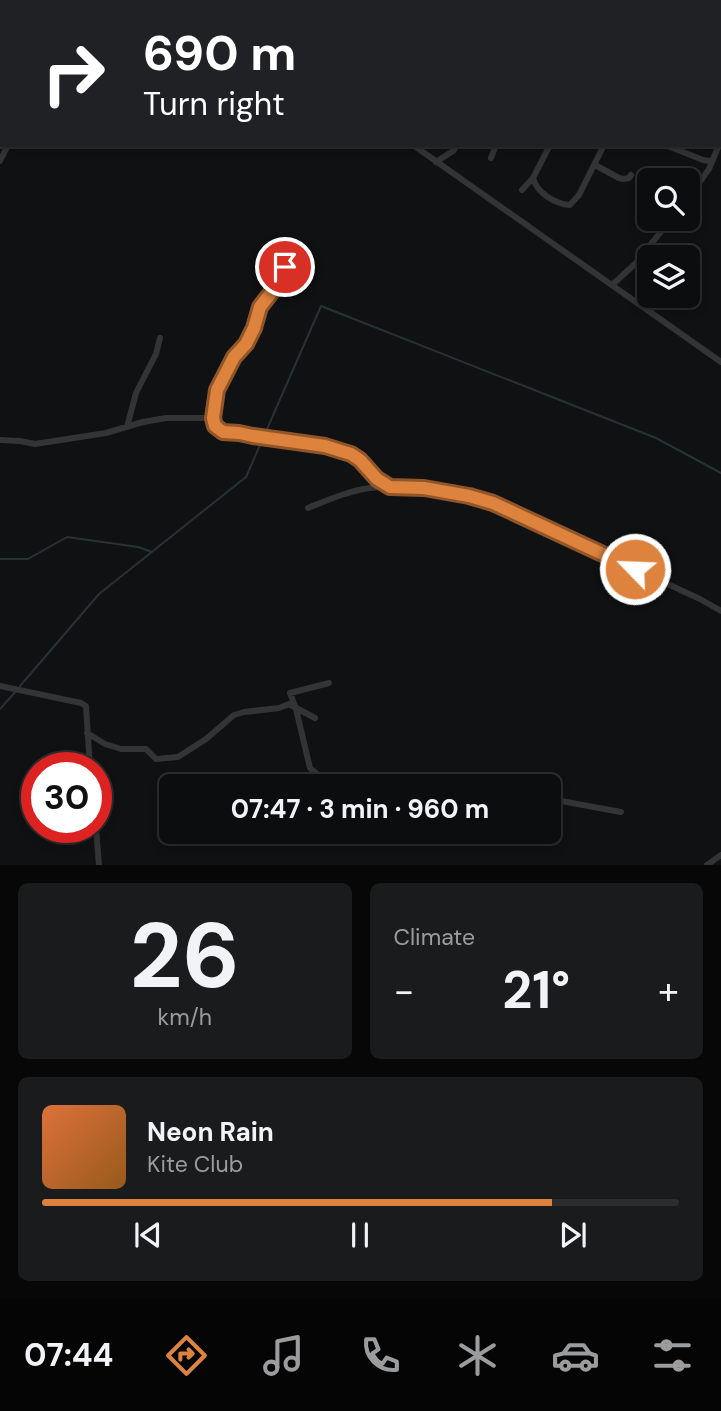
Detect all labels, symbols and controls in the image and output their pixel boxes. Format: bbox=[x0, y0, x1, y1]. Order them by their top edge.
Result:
text: 690 m bbox=[143, 21, 296, 85]
icon: right bbox=[28, 28, 119, 119]
text: Turn right bbox=[143, 83, 285, 125]
map controls bbox=[637, 168, 700, 308]
button: search bbox=[637, 168, 700, 231]
pin bbox=[255, 237, 315, 297]
button: layers bbox=[637, 245, 700, 308]
icon: arrive bbox=[266, 248, 304, 286]
position arrow bbox=[598, 532, 672, 606]
speed limit sign: 30 bbox=[21, 752, 112, 843]
text: 07:47 · 3 min · 960 m bbox=[231, 792, 489, 826]
text: 26 bbox=[130, 897, 240, 1015]
text: Climate bbox=[394, 922, 475, 952]
text: 21° bbox=[502, 956, 570, 1024]
text: − bbox=[394, 966, 414, 1016]
text: + bbox=[658, 966, 679, 1016]
text: km/h bbox=[158, 1002, 212, 1032]
text: Neon Rain bbox=[147, 1115, 274, 1149]
text: Kite Club bbox=[147, 1149, 243, 1179]
icon: previous bbox=[129, 1216, 167, 1254]
icon: pause bbox=[341, 1216, 379, 1254]
icon: next bbox=[554, 1216, 592, 1254]
icon: directions bbox=[162, 1331, 211, 1380]
icon: music bbox=[259, 1331, 308, 1380]
icon: phone bbox=[356, 1331, 405, 1380]
icon: climate bbox=[453, 1331, 502, 1380]
icon: car bbox=[551, 1331, 600, 1380]
icon: filters bbox=[648, 1331, 697, 1380]
text: 07:44 bbox=[24, 1334, 113, 1376]

